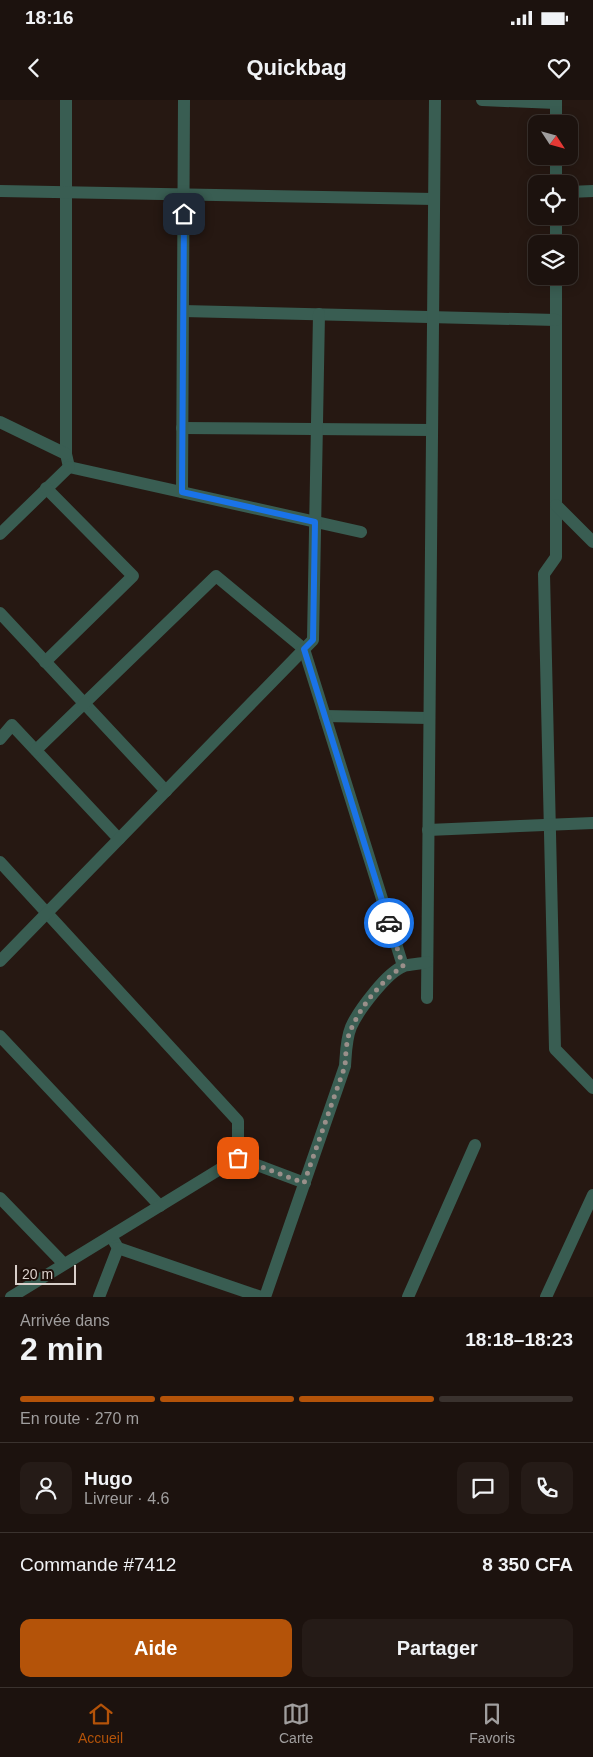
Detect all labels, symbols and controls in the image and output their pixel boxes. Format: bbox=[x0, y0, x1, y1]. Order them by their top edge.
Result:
text: 18:16 bbox=[25, 7, 74, 28]
icon: back bbox=[20, 54, 48, 82]
icon: heart bbox=[545, 54, 573, 82]
text: Quickbag bbox=[246, 55, 347, 80]
north arrow bbox=[528, 115, 578, 165]
map controls bbox=[528, 115, 578, 285]
button: locate bbox=[528, 175, 578, 225]
pin bbox=[163, 193, 205, 235]
icon: home bbox=[170, 200, 198, 228]
button: layers bbox=[528, 235, 578, 285]
courier bbox=[364, 898, 414, 948]
icon: car bbox=[375, 909, 403, 937]
pin bbox=[217, 1137, 259, 1179]
icon: bag bbox=[224, 1144, 252, 1172]
scale bar bbox=[15, 1262, 76, 1285]
text: 20 m bbox=[22, 1266, 53, 1282]
text: Arrivée dans bbox=[20, 1312, 110, 1329]
text: 18:18–18:23 bbox=[465, 1329, 573, 1350]
text: 2 min bbox=[20, 1331, 104, 1367]
text: En route · 270 m bbox=[20, 1410, 139, 1427]
button: person bbox=[20, 1462, 72, 1514]
button: chat bbox=[457, 1462, 509, 1514]
button: phone bbox=[521, 1462, 573, 1514]
text: Hugo bbox=[84, 1468, 133, 1489]
text: Livreur · 4.6 bbox=[84, 1490, 169, 1507]
text: Commande #7412 bbox=[20, 1554, 176, 1575]
text: 8 350 CFA bbox=[482, 1554, 573, 1575]
button: Aide bbox=[20, 1619, 292, 1677]
button: Partager bbox=[302, 1619, 573, 1677]
tab: Accueil bbox=[78, 1700, 123, 1746]
tab: Carte bbox=[279, 1700, 313, 1746]
tab: Favoris bbox=[469, 1700, 515, 1746]

